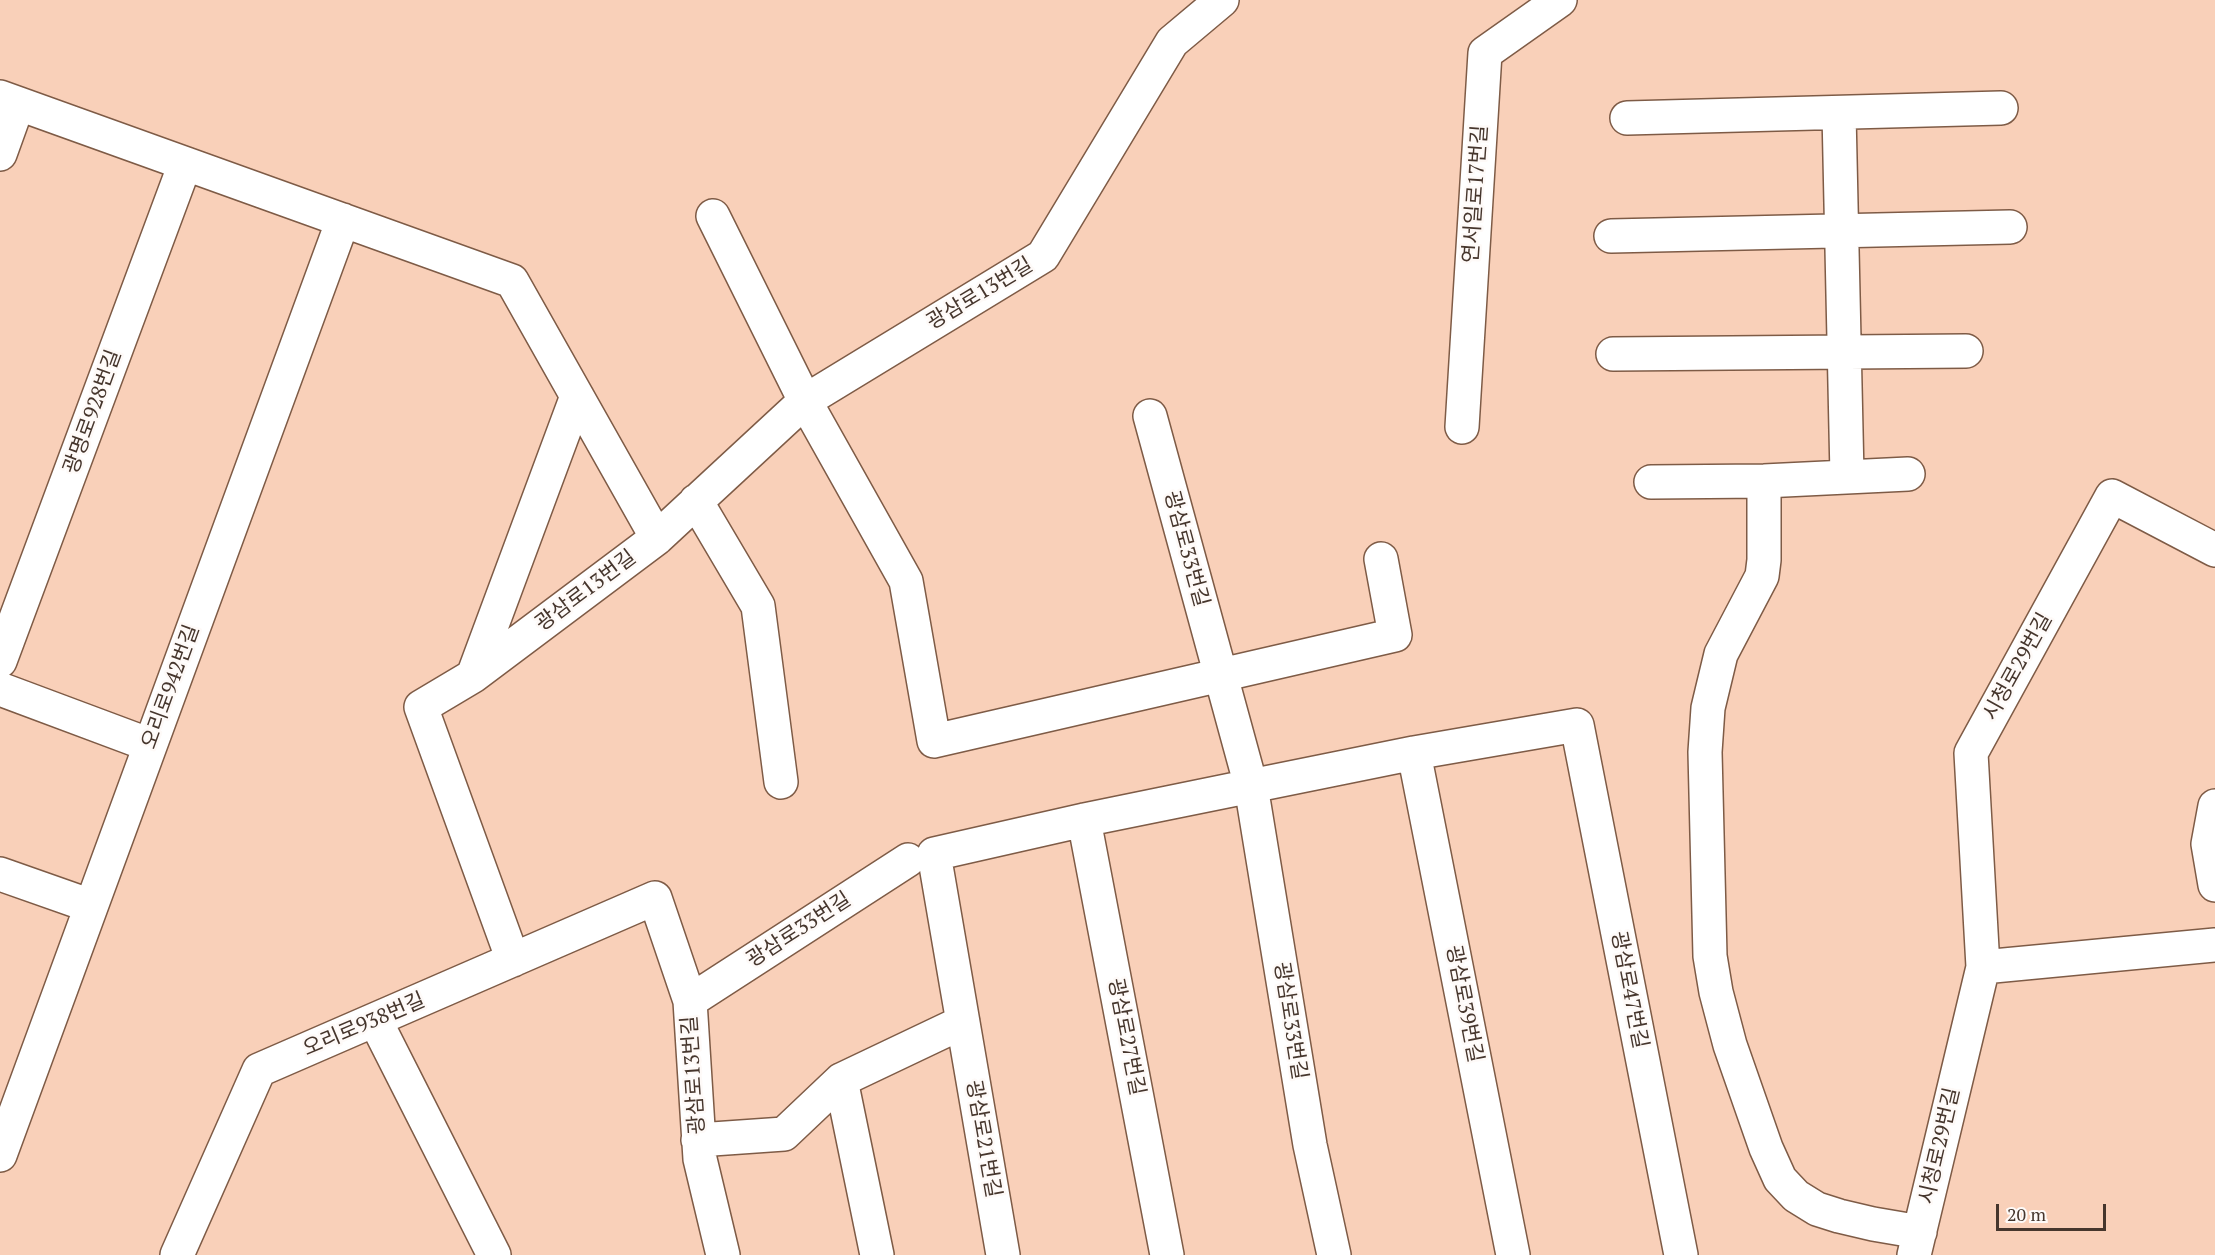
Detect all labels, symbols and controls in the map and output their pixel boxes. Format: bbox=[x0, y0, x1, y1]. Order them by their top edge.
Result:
street label: 연서일로17번길 bbox=[1459, 124, 1493, 264]
street label: 광삼로13번길 bbox=[923, 253, 1037, 335]
street label: 광명로928번길 bbox=[59, 347, 127, 477]
street label: 광삼로33번길 bbox=[1158, 488, 1214, 610]
street label: 광삼로13번길 bbox=[531, 545, 641, 637]
street label: 시청로29번길 bbox=[1978, 609, 2058, 725]
street label: 오리로942번길 bbox=[137, 622, 205, 752]
street label: 광삼로33번길 bbox=[742, 887, 856, 973]
street label: 광삼로47번길 bbox=[1605, 929, 1653, 1051]
street label: 광삼로39번길 bbox=[1440, 943, 1488, 1065]
street label: 광삼로33번길 bbox=[1268, 960, 1312, 1082]
street label: 광삼로27번길 bbox=[1102, 976, 1150, 1098]
street label: 오리로938번길 bbox=[299, 988, 429, 1062]
street label: 광삼로13번길 bbox=[677, 1015, 711, 1135]
street label: 광삼로21번길 bbox=[960, 1078, 1006, 1200]
street label: 시청로29번길 bbox=[1914, 1085, 1966, 1207]
scale bar bbox=[1999, 1192, 2108, 1230]
text: 20 m bbox=[2007, 1202, 2046, 1226]

